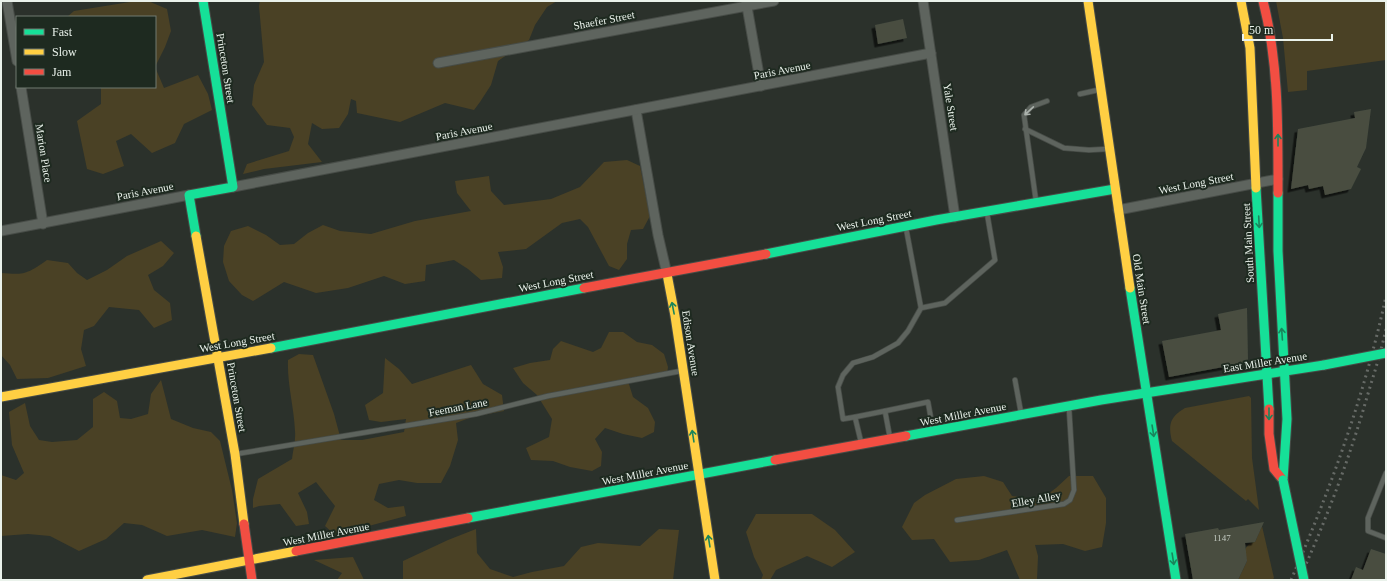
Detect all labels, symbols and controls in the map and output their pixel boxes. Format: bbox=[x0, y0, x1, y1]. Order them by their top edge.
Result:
street label: Shaefer Street bbox=[572, 8, 636, 32]
legend bbox=[16, 16, 156, 88]
scale bar bbox=[1243, 16, 1332, 42]
text: 50 m bbox=[1249, 23, 1274, 37]
text: Fast bbox=[52, 25, 73, 39]
street label: Princeton Street bbox=[215, 32, 237, 104]
text: Slow bbox=[52, 45, 77, 59]
street label: Paris Avenue bbox=[753, 59, 811, 81]
text: Jam bbox=[52, 65, 72, 79]
street label: Yale Street bbox=[941, 82, 961, 132]
one-way arrow bbox=[1024, 106, 1034, 116]
street label: Paris Avenue bbox=[435, 120, 493, 142]
street label: Marion Place bbox=[33, 123, 55, 183]
one-way arrow bbox=[1274, 134, 1282, 147]
street label: West Long Street bbox=[1157, 170, 1235, 196]
street label: Paris Avenue bbox=[116, 180, 174, 202]
street label: South Main Street bbox=[1240, 203, 1256, 283]
street label: West Long Street bbox=[835, 207, 913, 233]
one-way arrow bbox=[1255, 215, 1262, 228]
street label: Old Main Street bbox=[1131, 253, 1153, 325]
street label: West Long Street bbox=[517, 268, 595, 294]
one-way arrow bbox=[669, 302, 677, 315]
street label: Edison Avenue bbox=[680, 309, 702, 377]
one-way arrow bbox=[1278, 327, 1285, 340]
street label: West Long Street bbox=[198, 329, 276, 355]
street label: East Miller Avenue bbox=[1222, 349, 1308, 375]
street label: Princeton Street bbox=[225, 361, 249, 433]
street label: Feeman Lane bbox=[428, 395, 488, 419]
street label: West Miller Avenue bbox=[919, 400, 1007, 428]
one-way arrow bbox=[1265, 407, 1273, 420]
one-way arrow bbox=[1149, 424, 1157, 437]
one-way arrow bbox=[689, 430, 697, 443]
street label: West Miller Avenue bbox=[601, 459, 689, 487]
street label: Elley Alley bbox=[1010, 489, 1062, 509]
street label: West Miller Avenue bbox=[282, 520, 370, 548]
house number: 1147 bbox=[1213, 533, 1231, 543]
one-way arrow bbox=[705, 535, 713, 548]
one-way arrow bbox=[1169, 552, 1177, 565]

